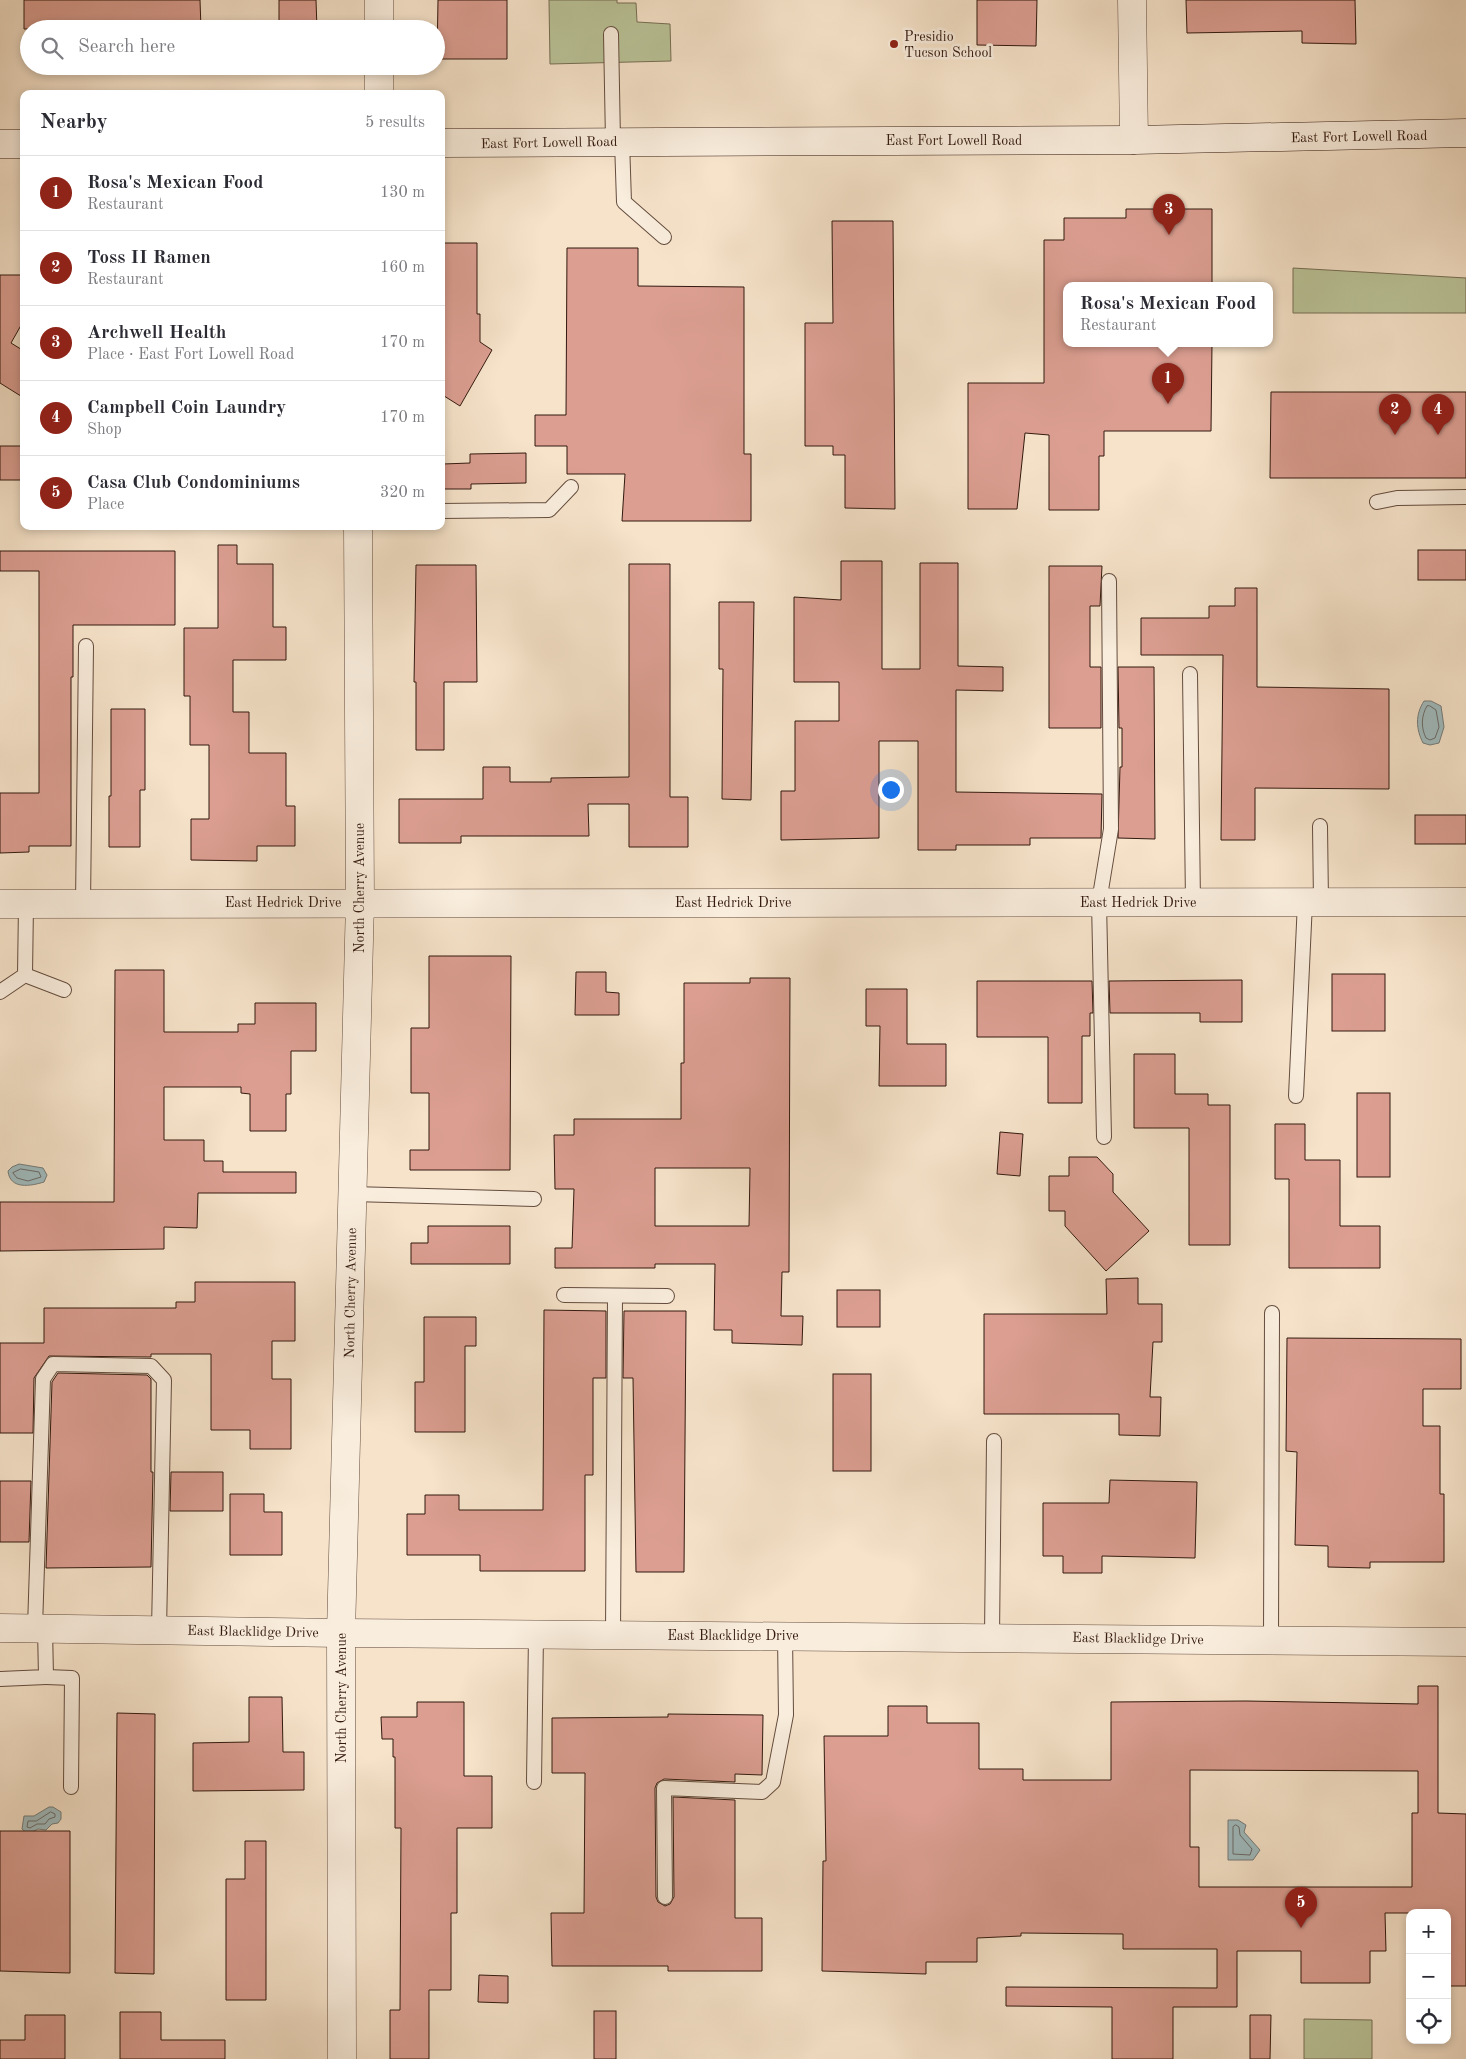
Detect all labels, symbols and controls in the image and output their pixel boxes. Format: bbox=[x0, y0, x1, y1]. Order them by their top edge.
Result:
search box bbox=[20, 20, 445, 75]
place label: Presidio Tucson School bbox=[904, 30, 992, 60]
icon: search bbox=[38, 34, 66, 62]
text: Search here bbox=[78, 38, 175, 57]
marker: Presidio Tucson School bbox=[888, 38, 900, 50]
text: Nearby bbox=[40, 112, 108, 133]
text: 5 results bbox=[365, 115, 425, 131]
street label: East Fort Lowell Road bbox=[1290, 129, 1428, 145]
street label: East Fort Lowell Road bbox=[886, 134, 1022, 148]
street label: East Fort Lowell Road bbox=[480, 135, 618, 151]
text: Rosa's Mexican Food bbox=[87, 174, 263, 193]
text: 1 bbox=[51, 185, 61, 201]
text: 130 m bbox=[380, 185, 425, 201]
pin: 3 bbox=[1153, 194, 1185, 235]
text: Restaurant bbox=[87, 197, 164, 213]
text: Toss II Ramen bbox=[87, 249, 211, 268]
text: 2 bbox=[51, 260, 61, 276]
text: 160 m bbox=[380, 260, 425, 276]
text: Restaurant bbox=[87, 272, 164, 288]
popup bbox=[1063, 282, 1273, 347]
text: Rosa's Mexican Food bbox=[1080, 295, 1256, 314]
text: Restaurant bbox=[1080, 318, 1156, 334]
text: Archwell Health bbox=[87, 324, 226, 343]
text: 3 bbox=[51, 335, 61, 351]
text: 170 m bbox=[380, 335, 425, 351]
text: Place · East Fort Lowell Road bbox=[87, 347, 294, 363]
pin: 1 bbox=[1152, 363, 1184, 404]
pin: 2 bbox=[1379, 394, 1411, 435]
pin: 4 bbox=[1422, 394, 1454, 435]
text: Campbell Coin Laundry bbox=[87, 399, 286, 418]
text: 4 bbox=[51, 410, 61, 426]
text: 170 m bbox=[380, 410, 425, 426]
text: Shop bbox=[87, 422, 122, 438]
text: Casa Club Condominiums bbox=[87, 474, 300, 493]
text: 5 bbox=[51, 485, 61, 501]
text: 320 m bbox=[380, 485, 425, 501]
text: Place bbox=[87, 497, 124, 513]
your location bbox=[878, 777, 904, 803]
street label: North Cherry Avenue bbox=[353, 823, 367, 953]
street label: East Hedrick Drive bbox=[225, 896, 341, 910]
street label: East Hedrick Drive bbox=[675, 896, 791, 910]
street label: East Hedrick Drive bbox=[1080, 896, 1196, 910]
street label: North Cherry Avenue bbox=[343, 1228, 359, 1358]
street label: East Blacklidge Drive bbox=[187, 1624, 319, 1640]
street label: East Blacklidge Drive bbox=[667, 1629, 799, 1643]
street label: East Blacklidge Drive bbox=[1072, 1631, 1204, 1647]
street label: North Cherry Avenue bbox=[335, 1633, 349, 1763]
pin: 5 bbox=[1285, 1887, 1317, 1928]
map controls bbox=[1406, 1909, 1451, 2044]
button: + bbox=[1406, 1909, 1451, 1954]
button: − bbox=[1406, 1954, 1451, 1999]
button: locate bbox=[1406, 1999, 1451, 2044]

